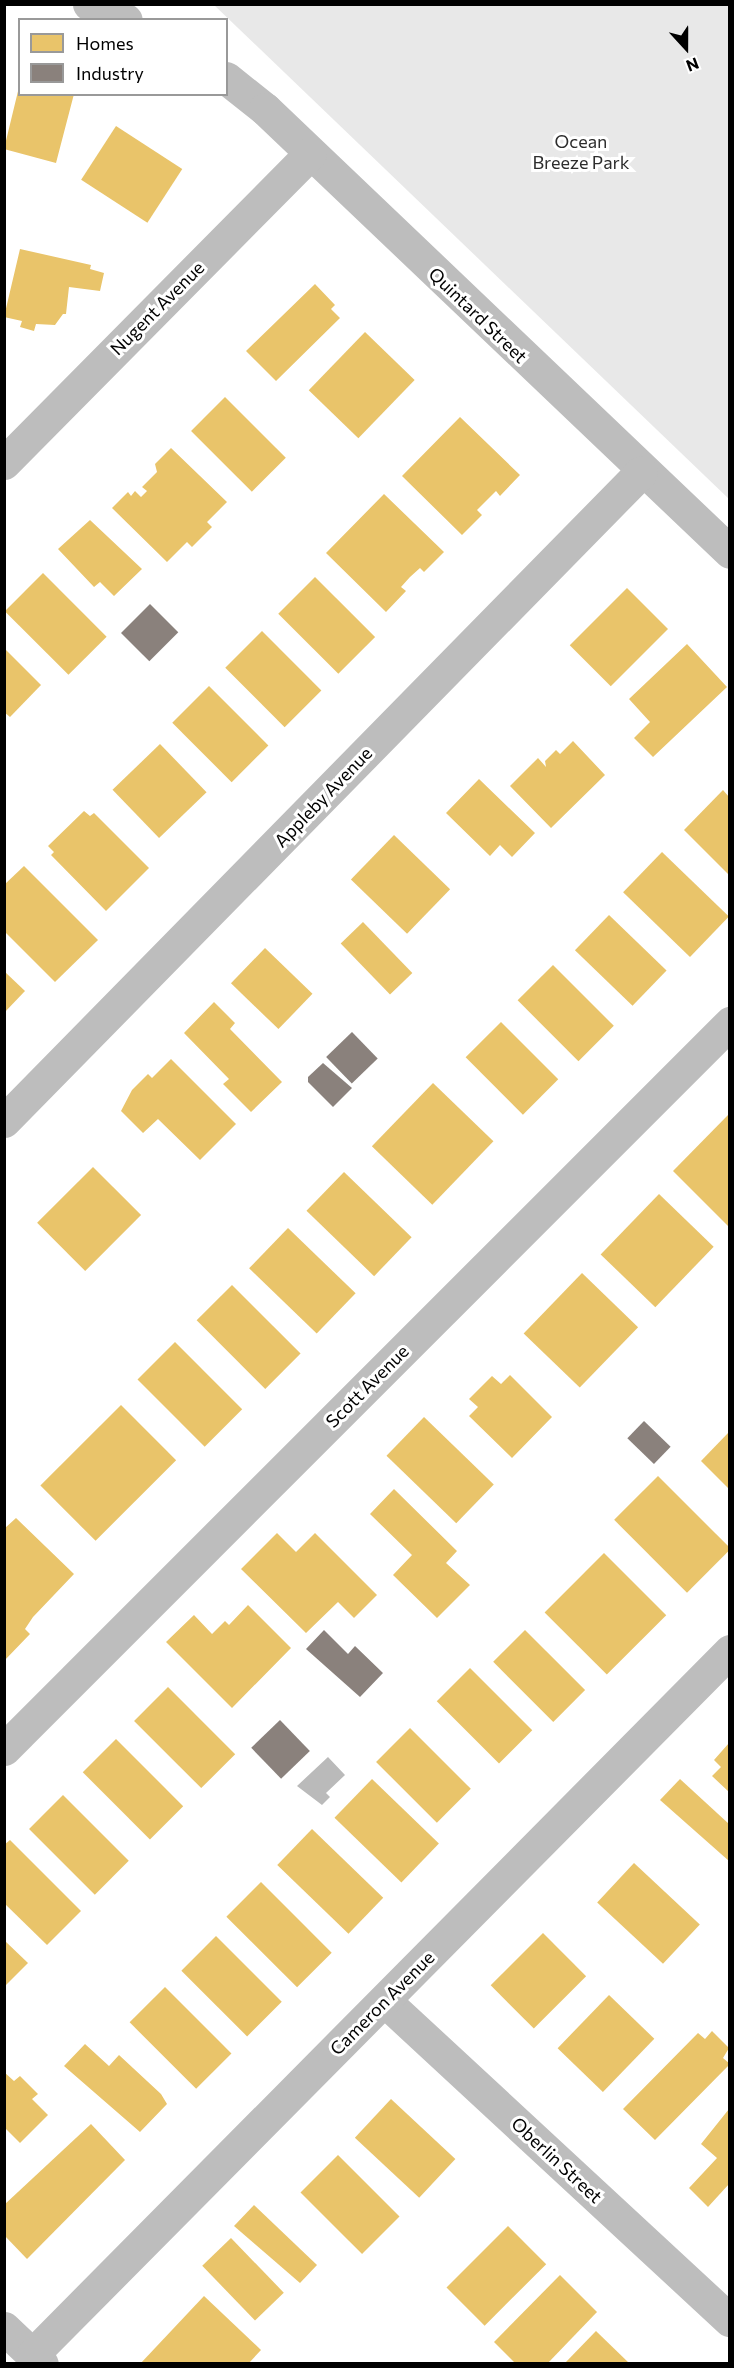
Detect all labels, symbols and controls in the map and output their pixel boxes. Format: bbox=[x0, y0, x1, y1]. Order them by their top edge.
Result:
legend bbox=[18, 18, 228, 96]
north arrow bbox=[656, 18, 716, 78]
text: Homes bbox=[76, 32, 134, 54]
text: N bbox=[684, 54, 702, 76]
text: Industry bbox=[76, 62, 144, 84]
park label: Ocean Breeze Park bbox=[532, 131, 630, 174]
street label: Nugent Avenue bbox=[106, 257, 208, 359]
street label: Quintard Street bbox=[424, 263, 532, 367]
street label: Appleby Avenue bbox=[270, 742, 376, 852]
street label: Scott Avenue bbox=[321, 1340, 413, 1432]
street label: Cameron Avenue bbox=[325, 1946, 439, 2060]
street label: Oberlin Street bbox=[507, 2113, 607, 2207]

